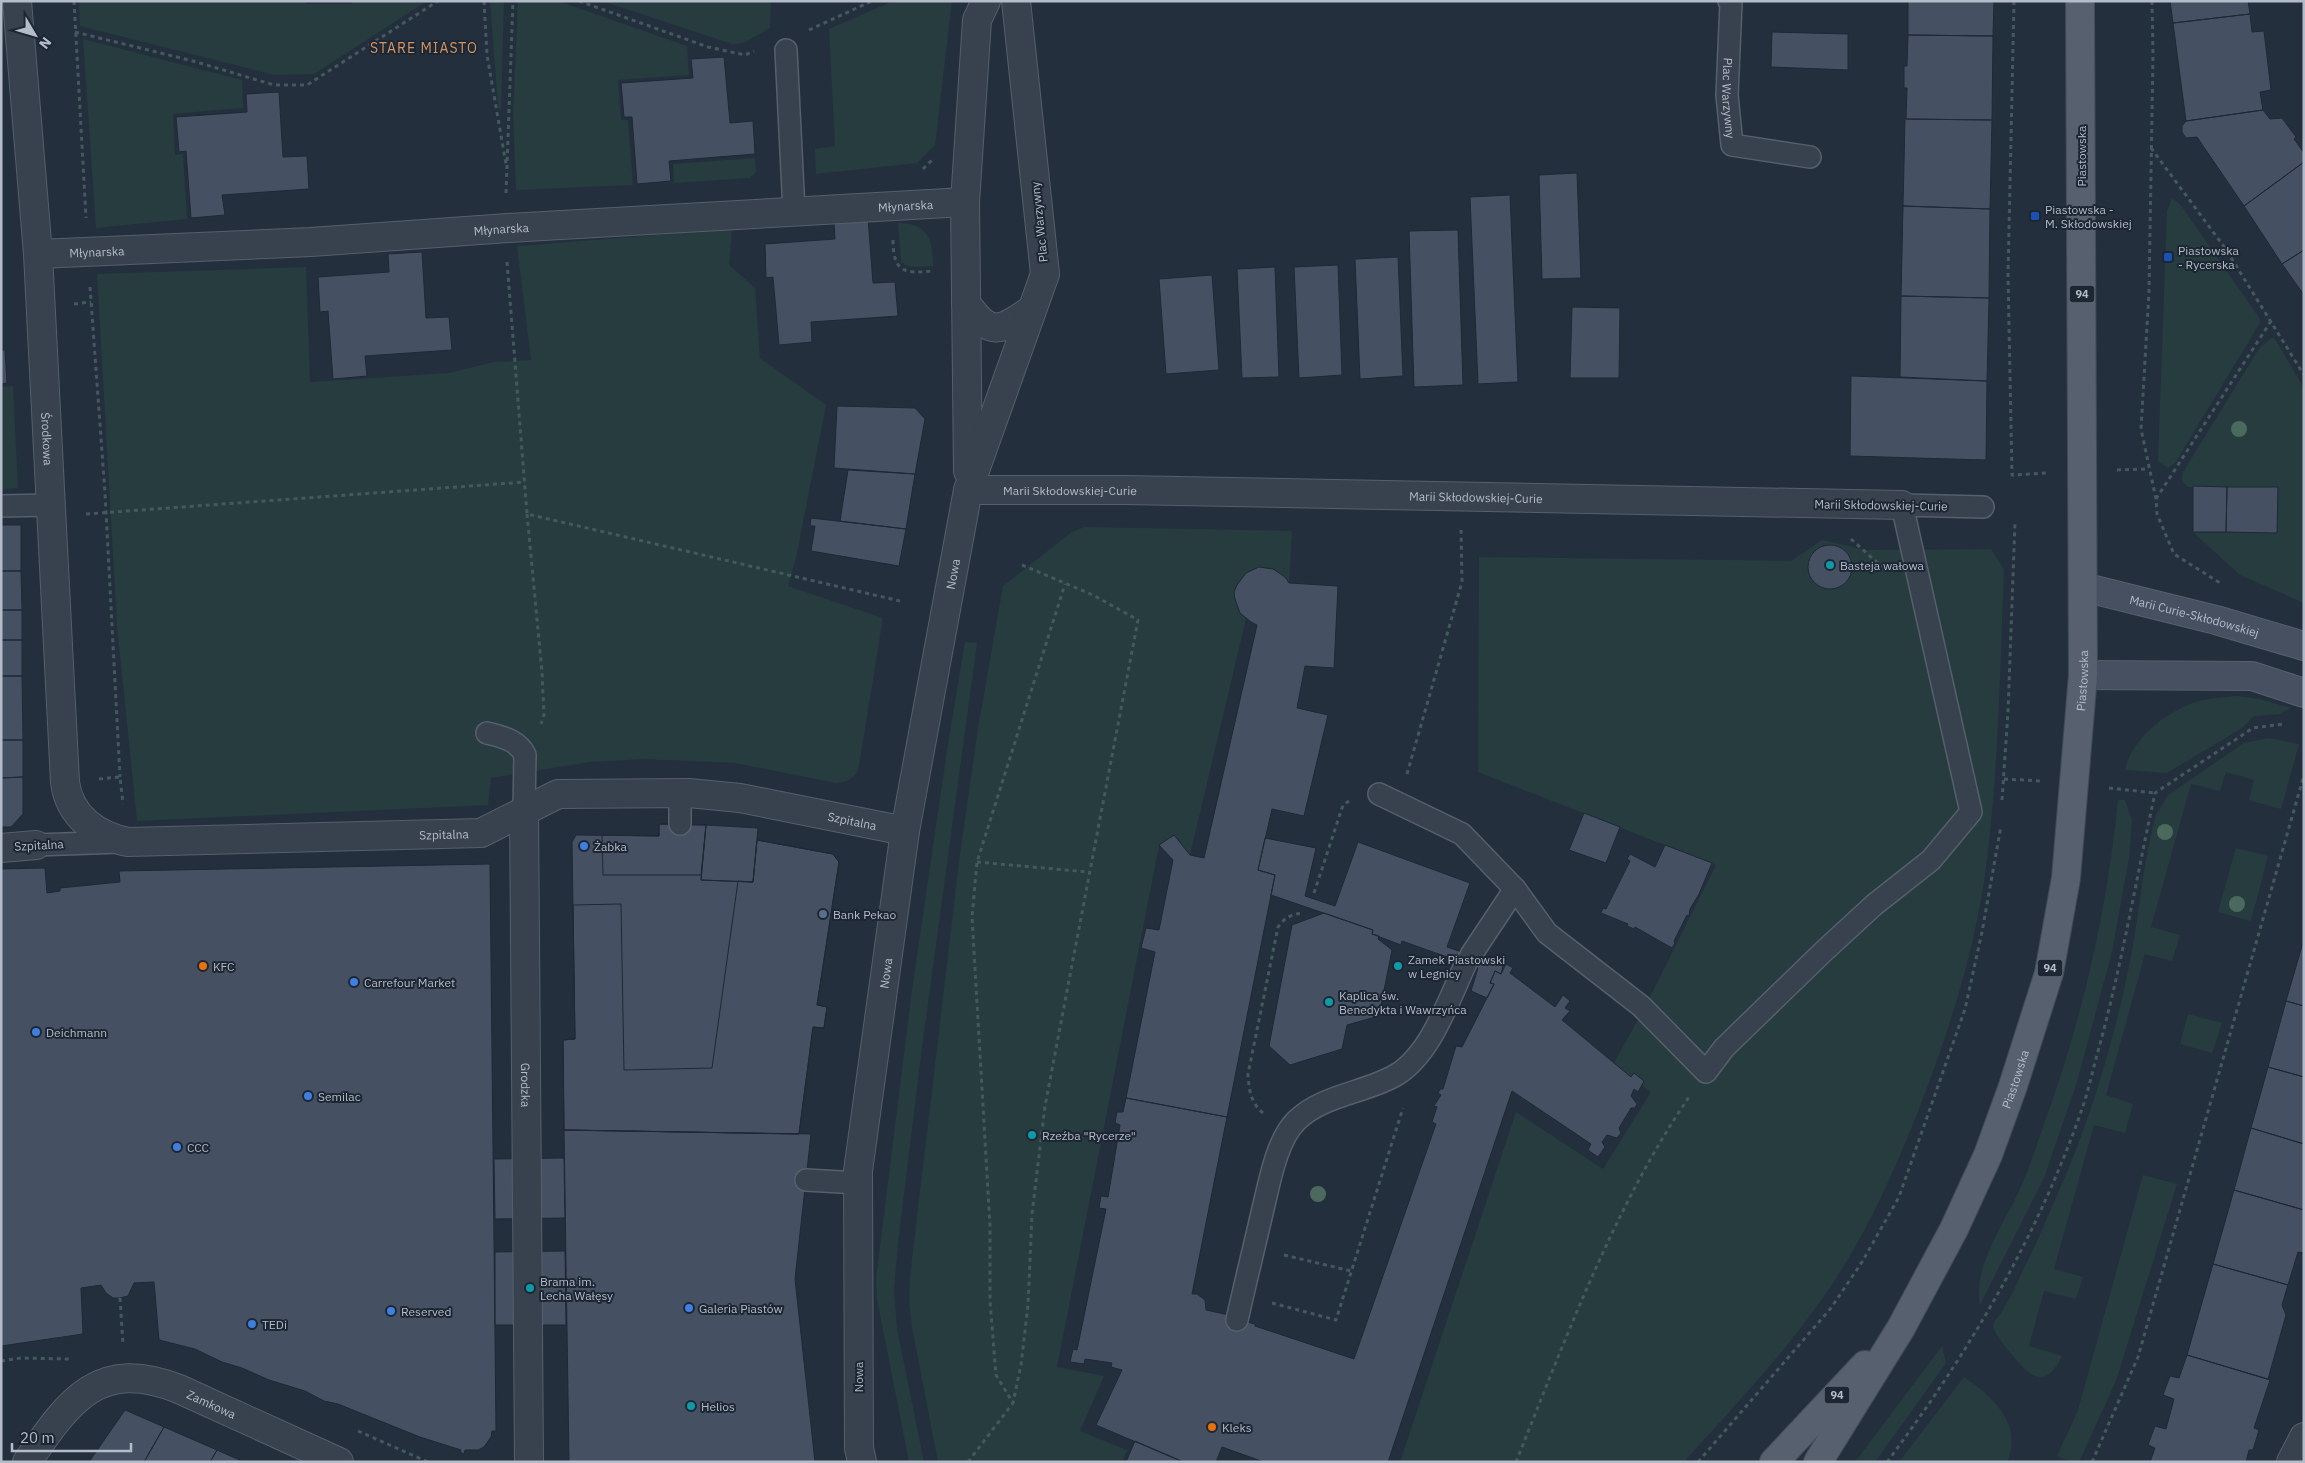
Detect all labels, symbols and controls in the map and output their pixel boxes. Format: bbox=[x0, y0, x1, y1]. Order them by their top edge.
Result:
north arrow bbox=[10, 10, 60, 60]
text: N bbox=[35, 33, 55, 53]
district label: STARE MIASTO bbox=[370, 39, 478, 57]
street label: Plac Warzywny bbox=[1719, 57, 1739, 139]
street label: Piastowska bbox=[2074, 125, 2089, 186]
street label: Plac Warzywny bbox=[1027, 181, 1051, 263]
street label: Młynarska bbox=[878, 196, 934, 214]
place label: Piastowska - M. Skłodowskiej bbox=[2045, 202, 2132, 231]
marker: Piastowska - M. Skłodowskiej bbox=[2029, 210, 2041, 222]
street label: Młynarska bbox=[473, 219, 530, 238]
street label: Młynarska bbox=[69, 243, 125, 260]
place label: Piastowska - Rycerska bbox=[2178, 243, 2240, 272]
marker: Piastowska - Rycerska bbox=[2162, 251, 2174, 263]
road number: 94 bbox=[2070, 286, 2094, 302]
street label: Środkowa bbox=[39, 412, 56, 467]
street label: Marii Skłodowskiej-Curie bbox=[1003, 482, 1137, 498]
street label: Marii Skłodowskiej-Curie bbox=[1409, 488, 1543, 506]
street label: Marii Skłodowskiej-Curie bbox=[1814, 496, 1948, 514]
street label: Nowa bbox=[942, 557, 963, 590]
place label: Basteja wałowa bbox=[1840, 558, 1925, 573]
marker: Basteja wałowa bbox=[1824, 559, 1836, 571]
street label: Marii Curie-Skłodowskiej bbox=[2128, 591, 2261, 640]
street label: Piastowska bbox=[2073, 649, 2091, 712]
street label: Szpitalna bbox=[826, 808, 879, 833]
street label: Szpitalna bbox=[419, 826, 470, 842]
street label: Szpitalna bbox=[14, 836, 65, 854]
place label: Żabka bbox=[594, 839, 628, 854]
marker: Żabka bbox=[578, 840, 590, 852]
place label: Bank Pekao bbox=[833, 907, 897, 922]
marker: Bank Pekao bbox=[817, 908, 829, 920]
place label: Zamek Piastowski w Legnicy bbox=[1408, 952, 1505, 981]
street label: Nowa bbox=[876, 956, 895, 989]
place label: KFC bbox=[213, 959, 235, 974]
marker: KFC bbox=[197, 960, 209, 972]
marker: Zamek Piastowski w Legnicy bbox=[1392, 960, 1404, 972]
road number: 94 bbox=[2038, 960, 2062, 976]
place label: Carrefour Market bbox=[364, 975, 455, 990]
marker: Carrefour Market bbox=[348, 976, 360, 988]
place label: Kaplica św. Benedykta i Wawrzyńca bbox=[1339, 988, 1467, 1017]
marker: Kaplica św. Benedykta i Wawrzyńca bbox=[1323, 996, 1335, 1008]
place label: Deichmann bbox=[46, 1025, 107, 1040]
marker: Deichmann bbox=[30, 1026, 42, 1038]
street label: Piastowska bbox=[1998, 1047, 2032, 1110]
street label: Grodzka bbox=[518, 1063, 534, 1108]
place label: Semilac bbox=[318, 1089, 361, 1104]
marker: Semilac bbox=[302, 1090, 314, 1102]
place label: Rzeźba "Rycerze" bbox=[1042, 1128, 1136, 1143]
marker: Rzeźba "Rycerze" bbox=[1026, 1129, 1038, 1141]
place label: CCC bbox=[187, 1140, 210, 1155]
marker: CCC bbox=[171, 1141, 183, 1153]
place label: Brama im. Lecha Wałęsy bbox=[540, 1274, 613, 1303]
marker: Brama im. Lecha Wałęsy bbox=[524, 1282, 536, 1294]
place label: Galeria Piastów bbox=[699, 1301, 783, 1316]
marker: Galeria Piastów bbox=[683, 1302, 695, 1314]
place label: Reserved bbox=[401, 1304, 451, 1319]
marker: Reserved bbox=[385, 1305, 397, 1317]
place label: TEDi bbox=[262, 1317, 287, 1332]
marker: TEDi bbox=[246, 1318, 258, 1330]
street label: Nowa bbox=[851, 1361, 866, 1392]
street label: Zamkowa bbox=[185, 1386, 239, 1422]
road number: 94 bbox=[1824, 1386, 1850, 1404]
place label: Helios bbox=[701, 1399, 735, 1414]
marker: Helios bbox=[685, 1400, 697, 1412]
scale bar bbox=[12, 1420, 131, 1452]
place label: Kleks bbox=[1222, 1420, 1252, 1435]
marker: Kleks bbox=[1206, 1421, 1218, 1433]
text: 20 m bbox=[20, 1428, 55, 1447]

